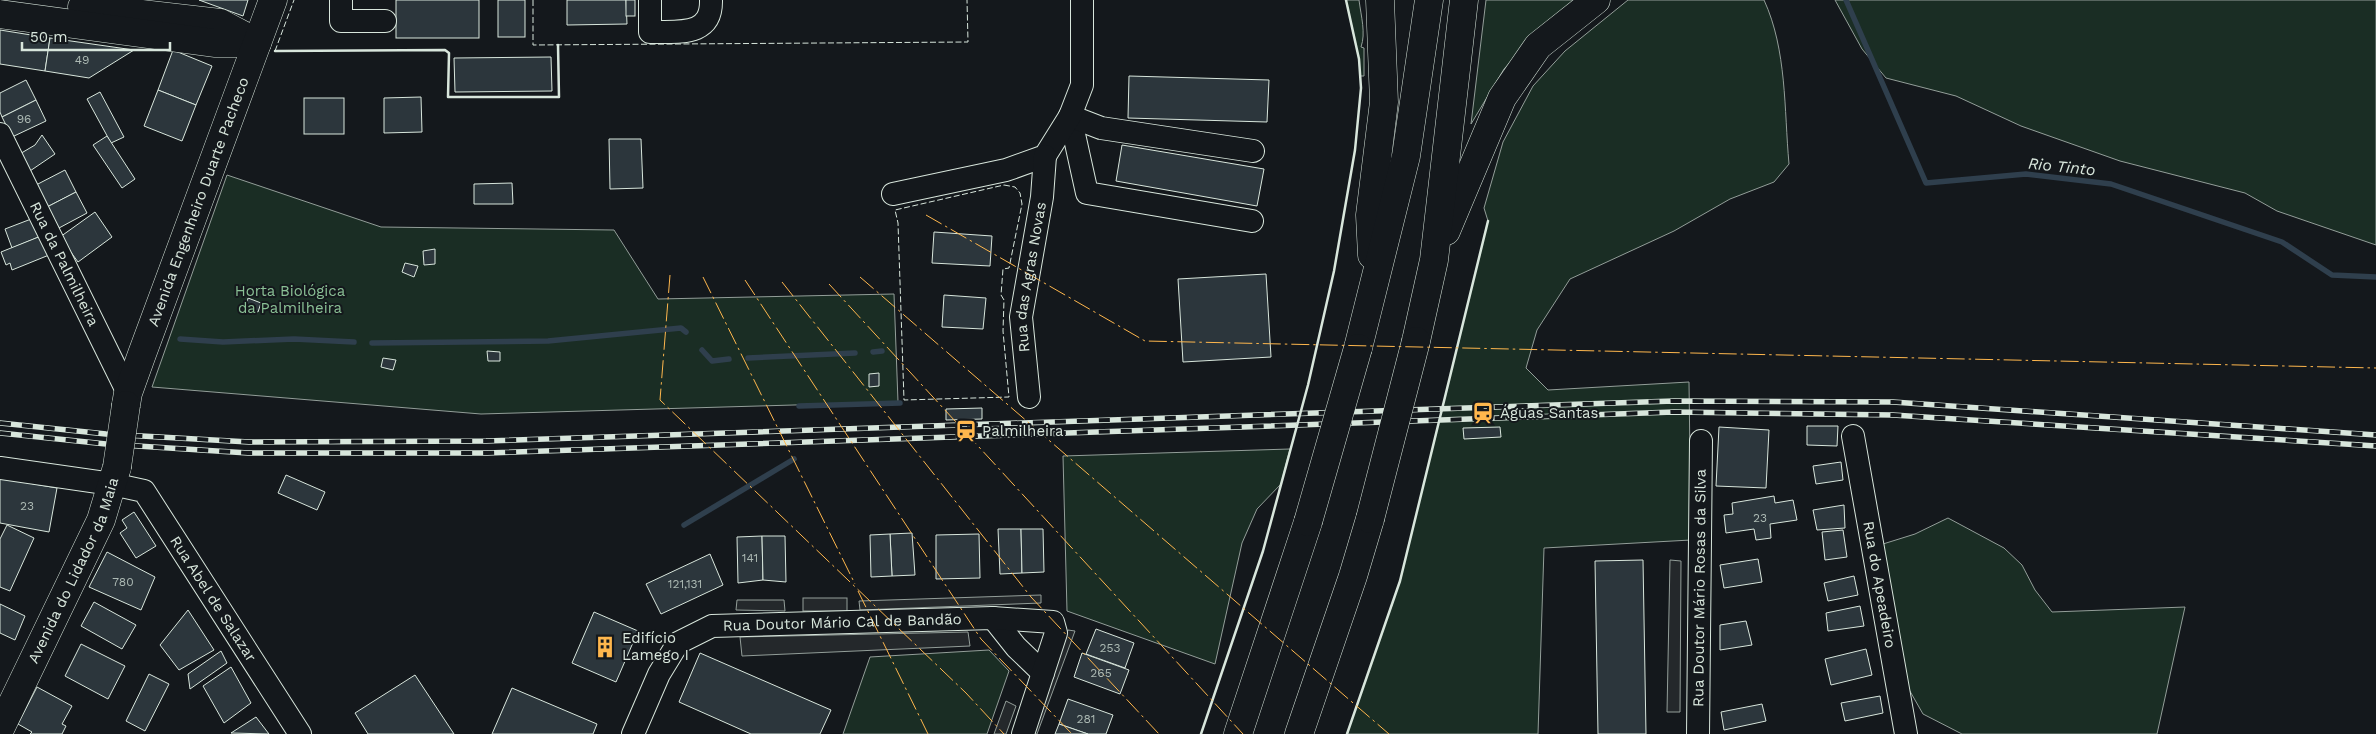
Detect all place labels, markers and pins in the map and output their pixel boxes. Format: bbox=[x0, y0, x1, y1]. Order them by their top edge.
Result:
station icon: Águas Santas bbox=[1470, 400, 1496, 426]
place label: Águas Santas bbox=[1500, 404, 1599, 422]
station icon: Palmilheira bbox=[953, 418, 979, 444]
place label: Palmilheira bbox=[982, 422, 1064, 440]
place label: Edifício Lamego I bbox=[622, 629, 689, 664]
building icon: Edifício Lamego I bbox=[592, 634, 618, 660]

